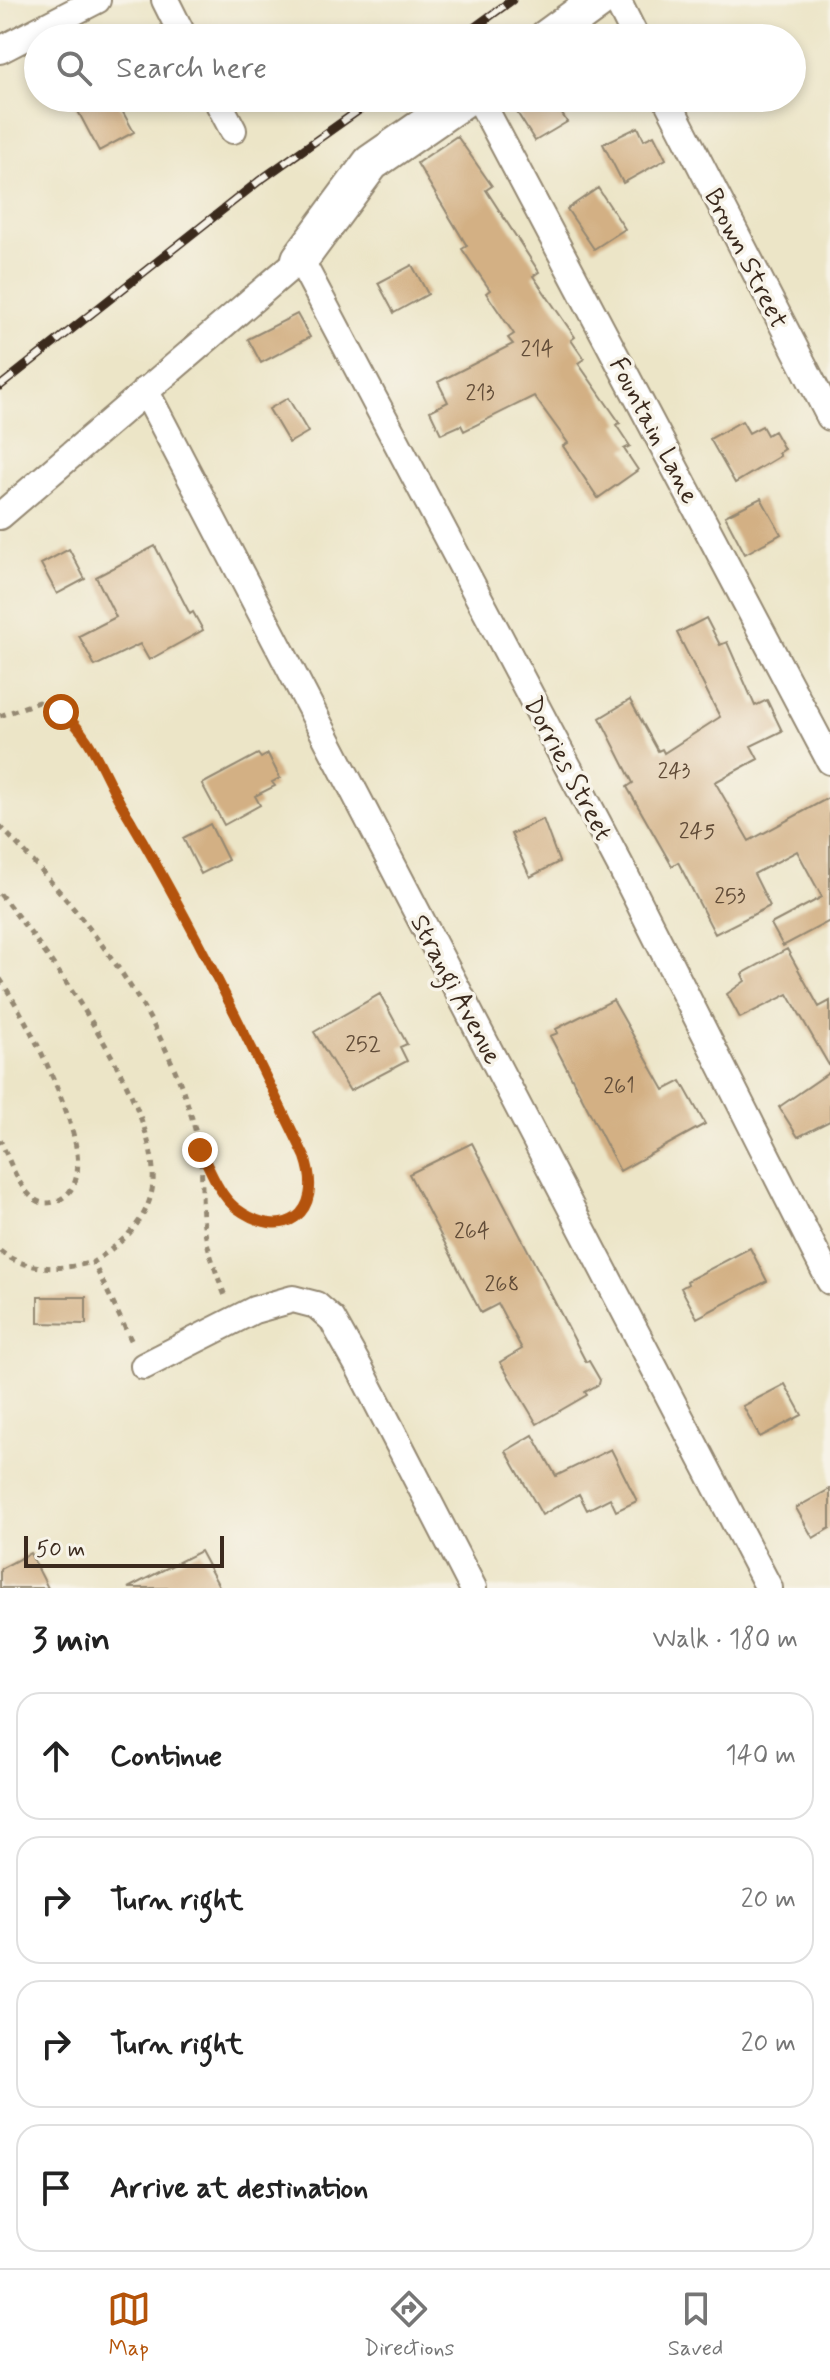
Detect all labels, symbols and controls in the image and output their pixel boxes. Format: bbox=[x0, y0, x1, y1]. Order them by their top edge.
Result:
search box bbox=[24, 24, 806, 112]
icon: search bbox=[52, 46, 96, 90]
text: Search here bbox=[116, 49, 267, 88]
street label: Brown Street bbox=[695, 183, 795, 335]
house number: 214 bbox=[520, 336, 554, 364]
street label: Fountain Lane bbox=[600, 352, 706, 510]
house number: 213 bbox=[465, 380, 495, 408]
street label: Dorries Street bbox=[515, 691, 619, 847]
route start bbox=[43, 694, 79, 730]
house number: 243 bbox=[657, 758, 691, 786]
house number: 245 bbox=[679, 818, 715, 846]
house number: 253 bbox=[714, 883, 746, 911]
street label: Strangi Avenue bbox=[399, 909, 509, 1072]
house number: 252 bbox=[345, 1031, 381, 1059]
house number: 261 bbox=[603, 1073, 635, 1101]
route end bbox=[182, 1132, 218, 1168]
house number: 264 bbox=[454, 1218, 490, 1246]
house number: 268 bbox=[485, 1271, 519, 1299]
scale bar bbox=[24, 1532, 224, 1568]
text: 50 m bbox=[36, 1536, 85, 1564]
text: 3 min bbox=[32, 1618, 110, 1663]
text: Walk · 180 m bbox=[653, 1623, 798, 1657]
icon: ahead bbox=[34, 1734, 78, 1778]
text: Continue bbox=[110, 1737, 222, 1776]
text: 140 m bbox=[725, 1739, 796, 1773]
icon: right bbox=[34, 1878, 78, 1922]
text: Turn right bbox=[110, 1881, 243, 1920]
text: 20 m bbox=[741, 1883, 796, 1917]
icon: right bbox=[34, 2022, 78, 2066]
text: Turn right bbox=[110, 2025, 243, 2064]
text: 20 m bbox=[741, 2027, 796, 2061]
icon: arrive bbox=[34, 2166, 78, 2210]
text: Arrive at destination bbox=[110, 2169, 368, 2208]
tab: Map bbox=[107, 2287, 151, 2363]
tab: Directions bbox=[364, 2287, 454, 2363]
tab: Saved bbox=[668, 2287, 723, 2363]

